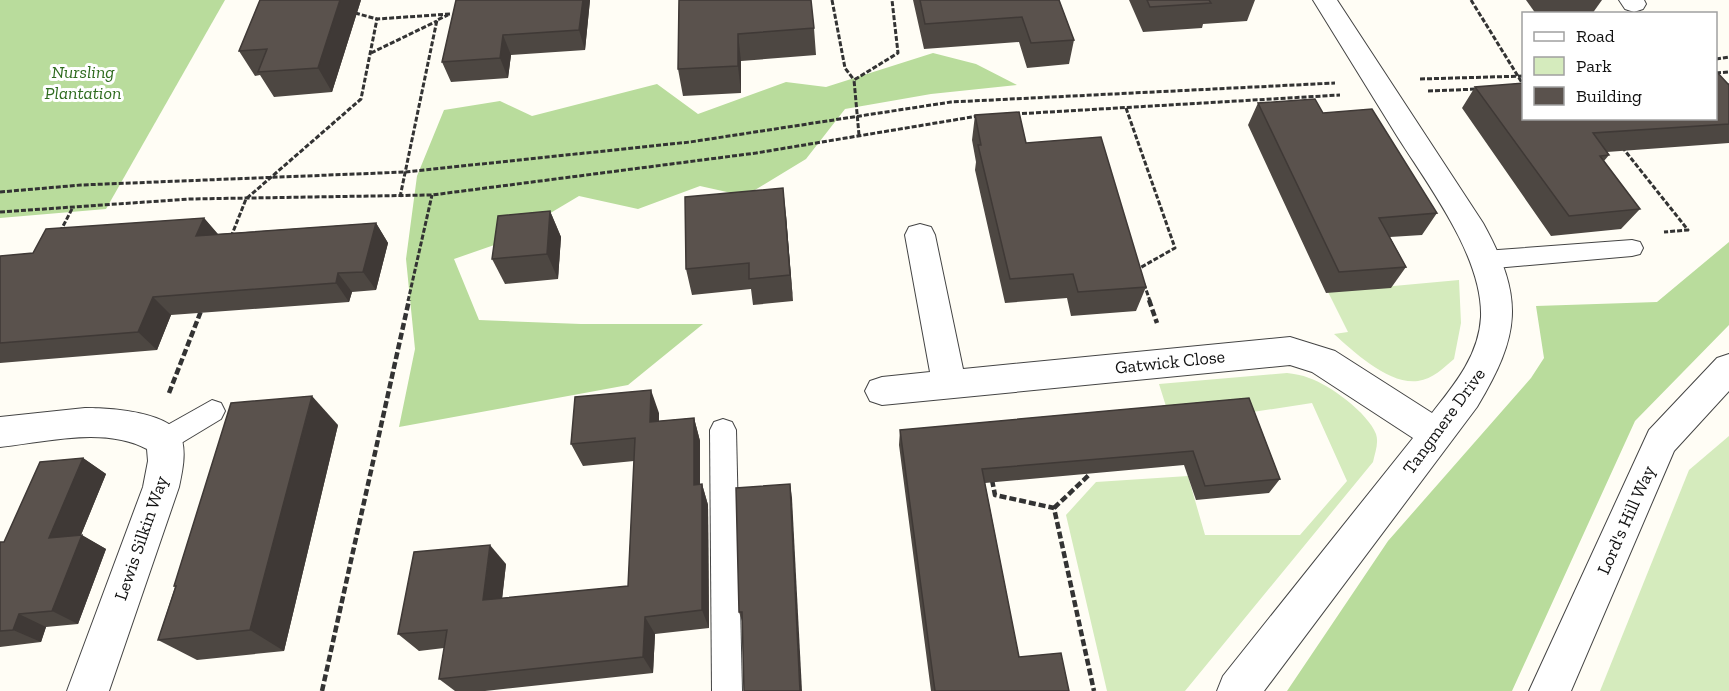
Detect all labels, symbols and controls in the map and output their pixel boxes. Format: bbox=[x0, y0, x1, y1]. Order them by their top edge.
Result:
legend bbox=[1522, 12, 1717, 120]
text: Road bbox=[1576, 25, 1615, 47]
text: Park bbox=[1576, 55, 1612, 77]
park label: Nursling Plantation bbox=[45, 61, 122, 104]
text: Building bbox=[1576, 85, 1642, 107]
street label: Gatwick Close bbox=[1114, 345, 1226, 379]
street label: Tangmere Drive bbox=[1398, 364, 1490, 478]
street label: Lord's Hill Way bbox=[1592, 461, 1660, 578]
street label: Lewis Silkin Way bbox=[109, 472, 173, 603]

